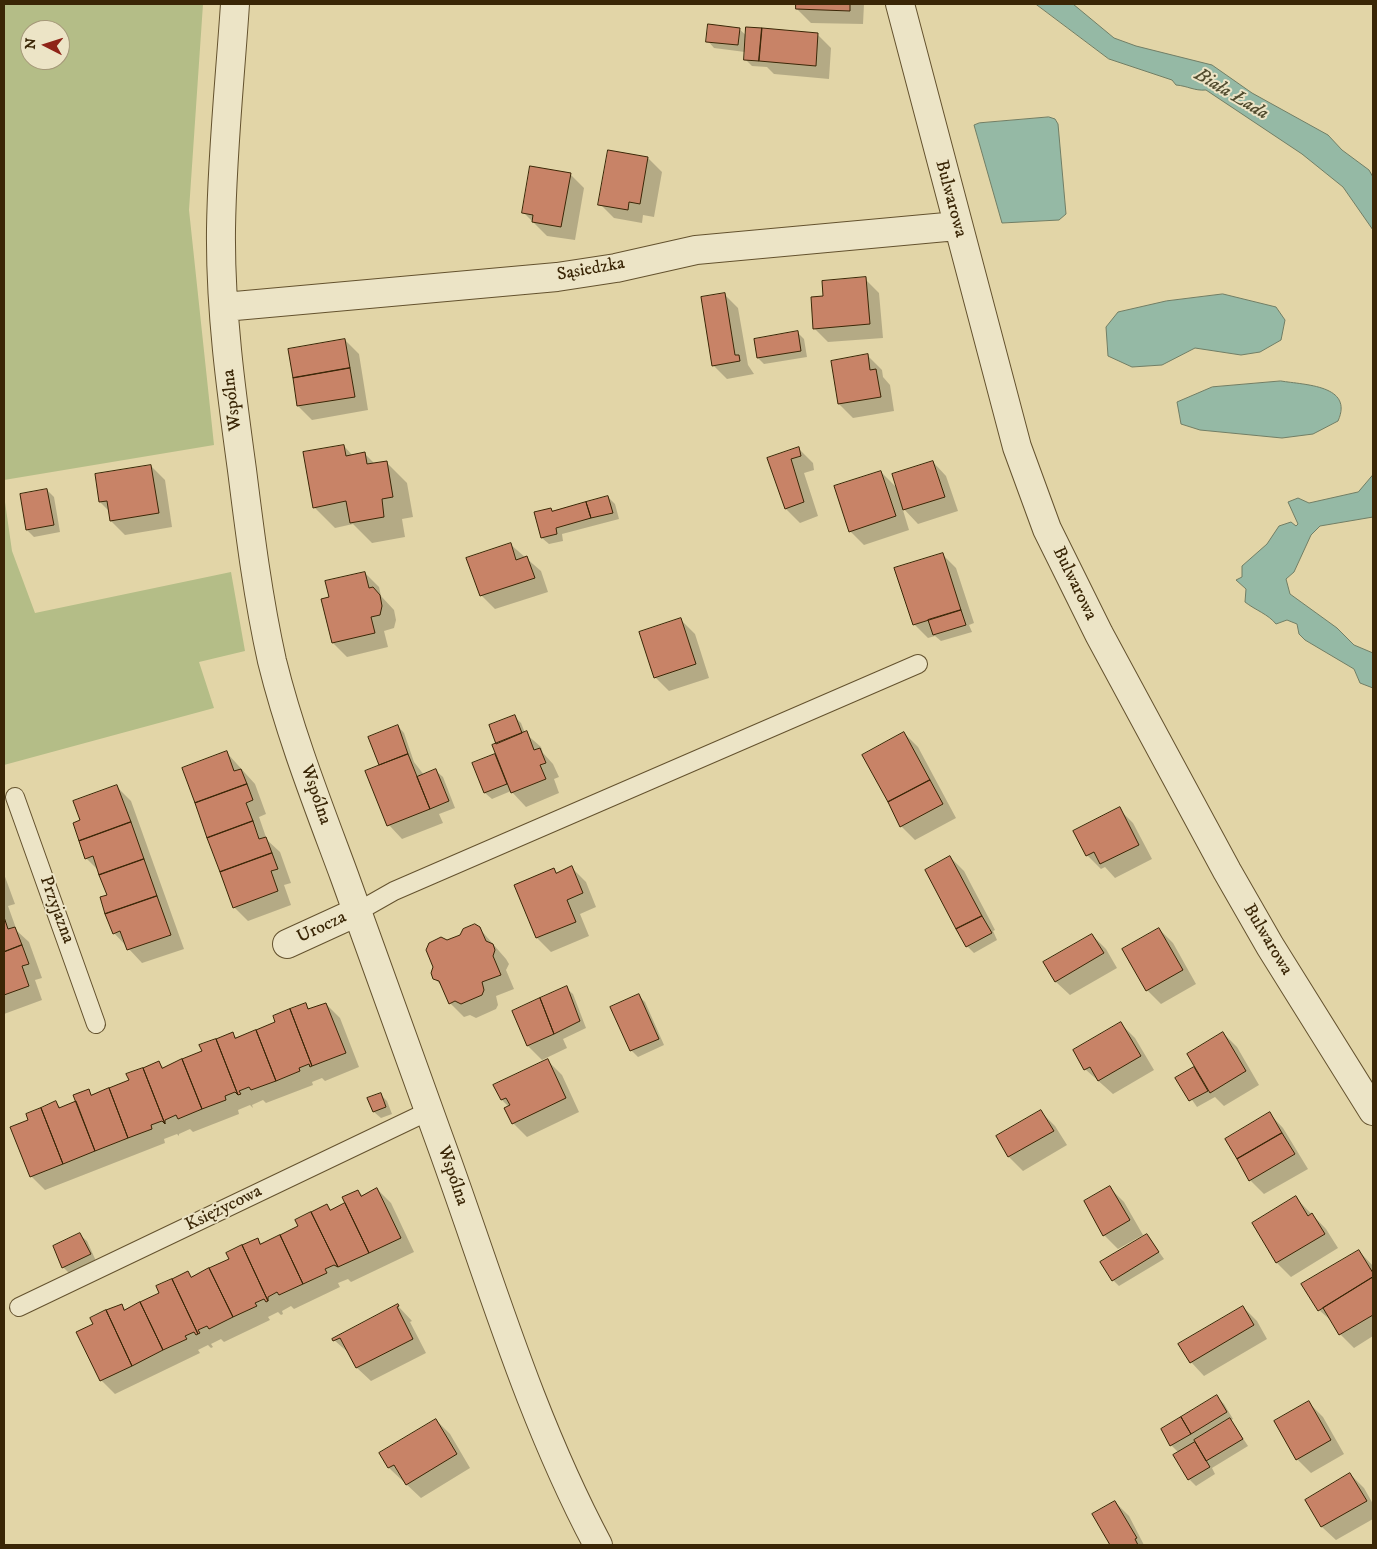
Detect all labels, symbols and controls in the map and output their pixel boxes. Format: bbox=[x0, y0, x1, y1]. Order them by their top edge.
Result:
north arrow bbox=[20, 20, 70, 70]
text: N bbox=[22, 37, 41, 50]
water label: Biała Łada bbox=[1190, 64, 1272, 126]
street label: Bulwarowa bbox=[929, 158, 971, 240]
street label: Sąsiedzka bbox=[555, 253, 627, 287]
street label: Wspólna bbox=[219, 368, 247, 432]
street label: Bulwarowa bbox=[1047, 544, 1101, 624]
street label: Wspólna bbox=[295, 762, 335, 828]
street label: Przyjazna bbox=[34, 873, 78, 947]
street label: Bulwarowa bbox=[1237, 901, 1297, 979]
street label: Urocza bbox=[294, 907, 350, 949]
street label: Wspólna bbox=[432, 1143, 472, 1209]
street label: Księżycowa bbox=[182, 1181, 266, 1237]

